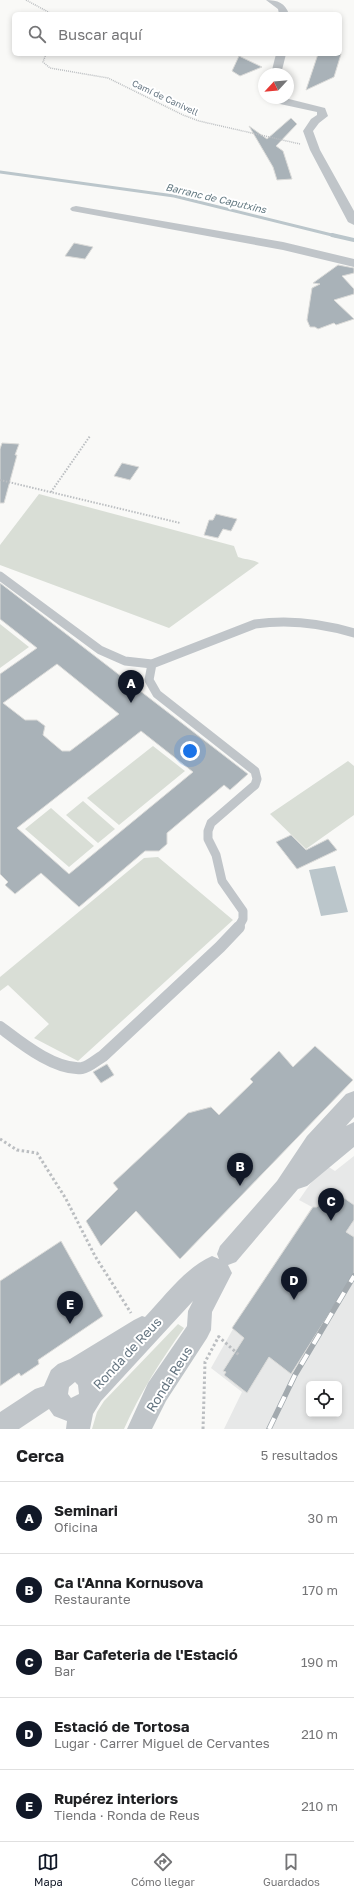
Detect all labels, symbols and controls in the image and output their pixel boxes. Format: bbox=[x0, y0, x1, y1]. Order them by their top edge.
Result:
search box bbox=[12, 12, 342, 56]
icon: search bbox=[26, 23, 48, 45]
text: Buscar aquí bbox=[58, 25, 142, 43]
north arrow bbox=[258, 68, 294, 104]
street label: Camí de Canivell bbox=[130, 77, 200, 118]
water label: Barranc de Caputxins bbox=[165, 181, 268, 216]
pin: A bbox=[118, 670, 144, 703]
your location bbox=[180, 741, 200, 761]
pin: B bbox=[227, 1153, 253, 1186]
pin: C bbox=[318, 1188, 344, 1221]
pin: D bbox=[281, 1267, 307, 1300]
pin: E bbox=[57, 1291, 83, 1324]
street label: Ronda de Reus bbox=[89, 1313, 165, 1392]
street label: Ronda Reus bbox=[143, 1343, 195, 1415]
map controls bbox=[306, 1381, 342, 1417]
button: locate bbox=[306, 1381, 342, 1417]
text: Cerca bbox=[16, 1445, 64, 1466]
text: 5 resultados bbox=[261, 1447, 338, 1463]
text: Seminari bbox=[54, 1501, 118, 1519]
text: A bbox=[24, 1510, 34, 1526]
text: 30 m bbox=[308, 1510, 338, 1526]
text: Oficina bbox=[54, 1519, 98, 1535]
text: Ca l'Anna Kornusova bbox=[54, 1573, 203, 1591]
text: B bbox=[24, 1582, 34, 1598]
text: 170 m bbox=[302, 1582, 338, 1598]
text: Restaurante bbox=[54, 1591, 130, 1607]
text: Bar Cafeteria de l'Estació bbox=[54, 1645, 238, 1663]
text: C bbox=[24, 1654, 34, 1670]
text: 190 m bbox=[301, 1654, 338, 1670]
text: Bar bbox=[54, 1663, 75, 1679]
text: Estació de Tortosa bbox=[54, 1717, 190, 1735]
text: D bbox=[24, 1726, 34, 1742]
text: 210 m bbox=[301, 1726, 338, 1742]
text: Lugar · Carrer Miguel de Cervantes bbox=[54, 1735, 270, 1751]
text: Rupérez interiors bbox=[54, 1789, 178, 1807]
text: E bbox=[25, 1798, 33, 1814]
text: 210 m bbox=[301, 1798, 338, 1814]
text: Tienda · Ronda de Reus bbox=[54, 1807, 200, 1823]
tab: Mapa bbox=[34, 1851, 63, 1888]
tab: Cómo llegar bbox=[131, 1851, 195, 1888]
tab: Guardados bbox=[263, 1851, 320, 1888]

